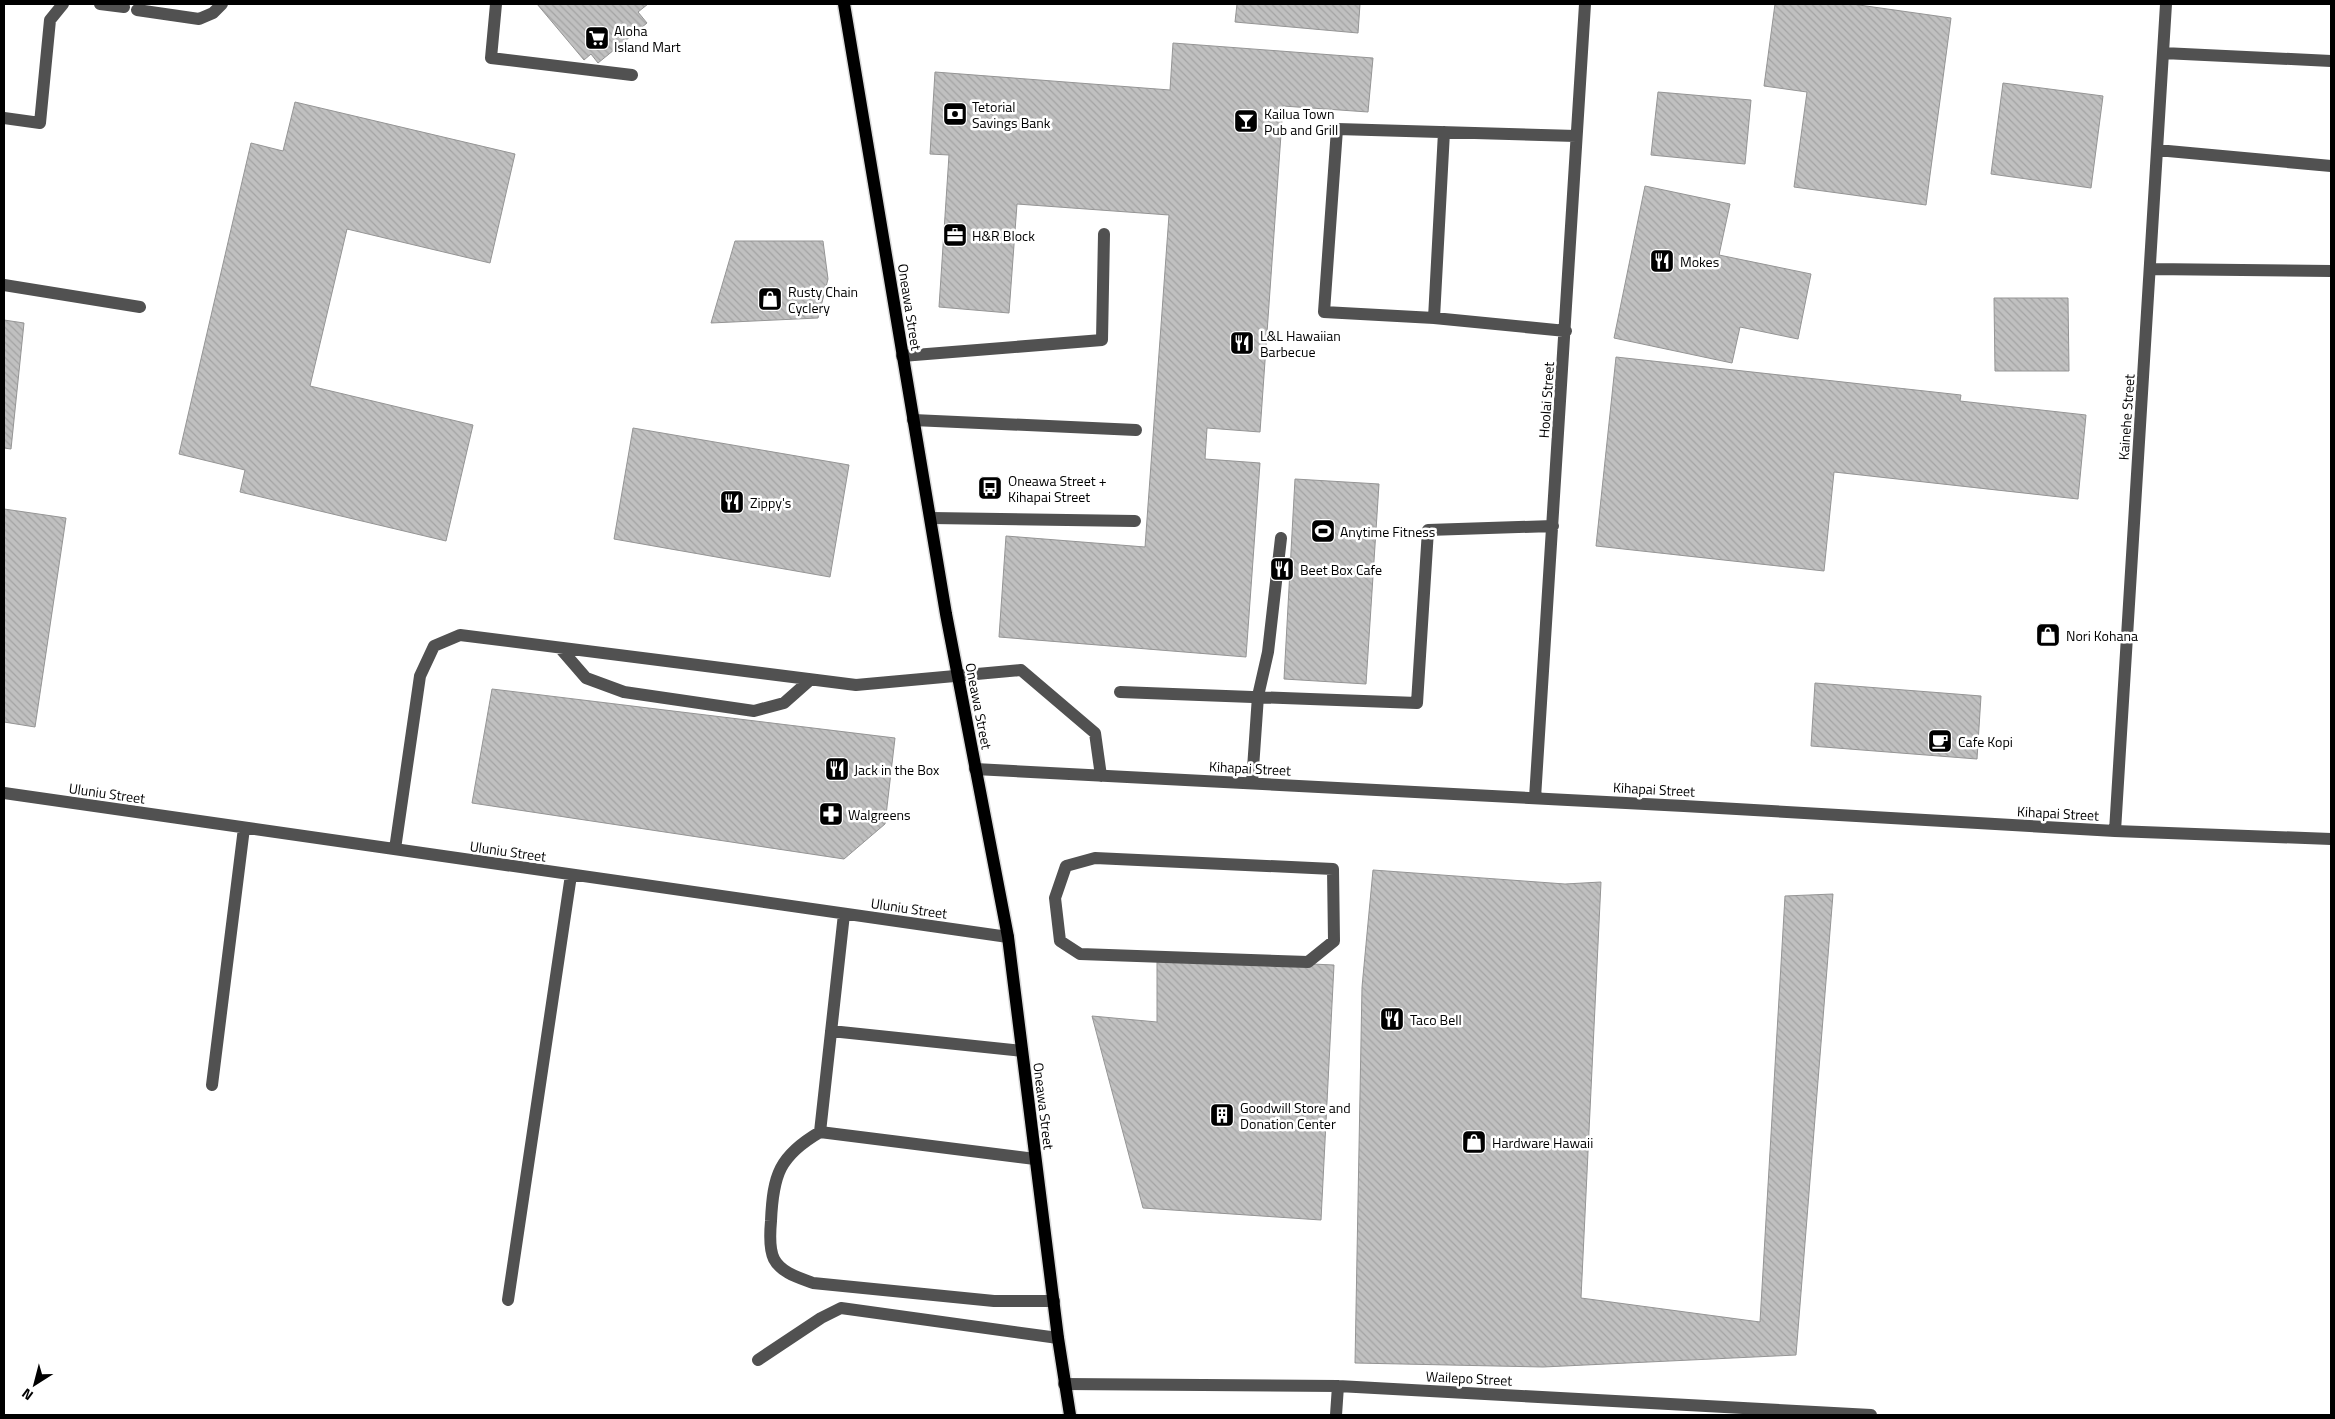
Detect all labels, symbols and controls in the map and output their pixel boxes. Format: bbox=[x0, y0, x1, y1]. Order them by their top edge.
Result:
place label: Aloha Island Mart bbox=[614, 20, 681, 57]
supermarket icon: Aloha Island Mart bbox=[584, 25, 610, 51]
place label: Tetorial Savings Bank bbox=[972, 96, 1051, 133]
bank icon: Tetorial Savings Bank bbox=[942, 101, 968, 127]
place label: Kailua Town Pub and Grill bbox=[1264, 103, 1338, 140]
bar icon: Kailua Town Pub and Grill bbox=[1233, 108, 1259, 134]
office icon: H&R Block bbox=[942, 222, 968, 248]
place label: H&R Block bbox=[972, 225, 1035, 246]
restaurant icon: Mokes bbox=[1649, 248, 1675, 274]
place label: Mokes bbox=[1680, 251, 1719, 272]
street label: Oneawa Street bbox=[893, 262, 927, 352]
place label: Rusty Chain Cyclery bbox=[788, 281, 858, 318]
shop icon: Rusty Chain Cyclery bbox=[757, 286, 783, 312]
place label: L&L Hawaiian Barbecue bbox=[1260, 325, 1341, 362]
restaurant icon: L&L Hawaiian Barbecue bbox=[1229, 330, 1255, 356]
street label: Hoolai Street bbox=[1533, 361, 1559, 439]
street label: Kainehe Street bbox=[2113, 373, 2139, 461]
place label: Oneawa Street + Kihapai Street bbox=[1008, 470, 1107, 507]
bus stop icon: Oneawa Street + Kihapai Street bbox=[977, 475, 1003, 501]
restaurant icon: Zippy's bbox=[719, 489, 745, 515]
place label: Zippy's bbox=[750, 492, 791, 513]
sports icon: Anytime Fitness bbox=[1310, 518, 1336, 544]
place label: Anytime Fitness bbox=[1340, 521, 1435, 542]
restaurant icon: Beet Box Cafe bbox=[1269, 556, 1295, 582]
place label: Beet Box Cafe bbox=[1300, 559, 1382, 580]
shop icon: Nori Kohana bbox=[2035, 622, 2061, 648]
place label: Nori Kohana bbox=[2066, 625, 2138, 646]
street label: Oneawa Street bbox=[960, 661, 998, 751]
cafe icon: Cafe Kopi bbox=[1927, 728, 1953, 754]
place label: Cafe Kopi bbox=[1958, 731, 2013, 752]
street label: Kihapai Street bbox=[1208, 755, 1292, 781]
restaurant icon: Jack in the Box bbox=[824, 756, 850, 782]
place label: Jack in the Box bbox=[854, 759, 940, 780]
street label: Kihapai Street bbox=[1612, 776, 1696, 802]
street label: Uluniu Street bbox=[67, 777, 147, 809]
street label: Kihapai Street bbox=[2016, 800, 2100, 826]
pharmacy icon: Walgreens bbox=[818, 801, 844, 827]
place label: Walgreens bbox=[848, 804, 911, 825]
street label: Uluniu Street bbox=[468, 835, 548, 867]
street label: Uluniu Street bbox=[869, 892, 949, 924]
restaurant icon: Taco Bell bbox=[1379, 1006, 1405, 1032]
place label: Taco Bell bbox=[1410, 1009, 1462, 1030]
street label: Oneawa Street bbox=[1028, 1061, 1060, 1151]
place label: Goodwill Store and Donation Center bbox=[1240, 1097, 1351, 1134]
building icon: Goodwill Store and Donation Center bbox=[1209, 1102, 1235, 1128]
shop icon: Hardware Hawaii bbox=[1461, 1129, 1487, 1155]
place label: Hardware Hawaii bbox=[1492, 1132, 1593, 1153]
north arrow bbox=[10, 1359, 60, 1409]
street label: Wailepo Street bbox=[1425, 1365, 1513, 1391]
text: N bbox=[17, 1384, 37, 1406]

